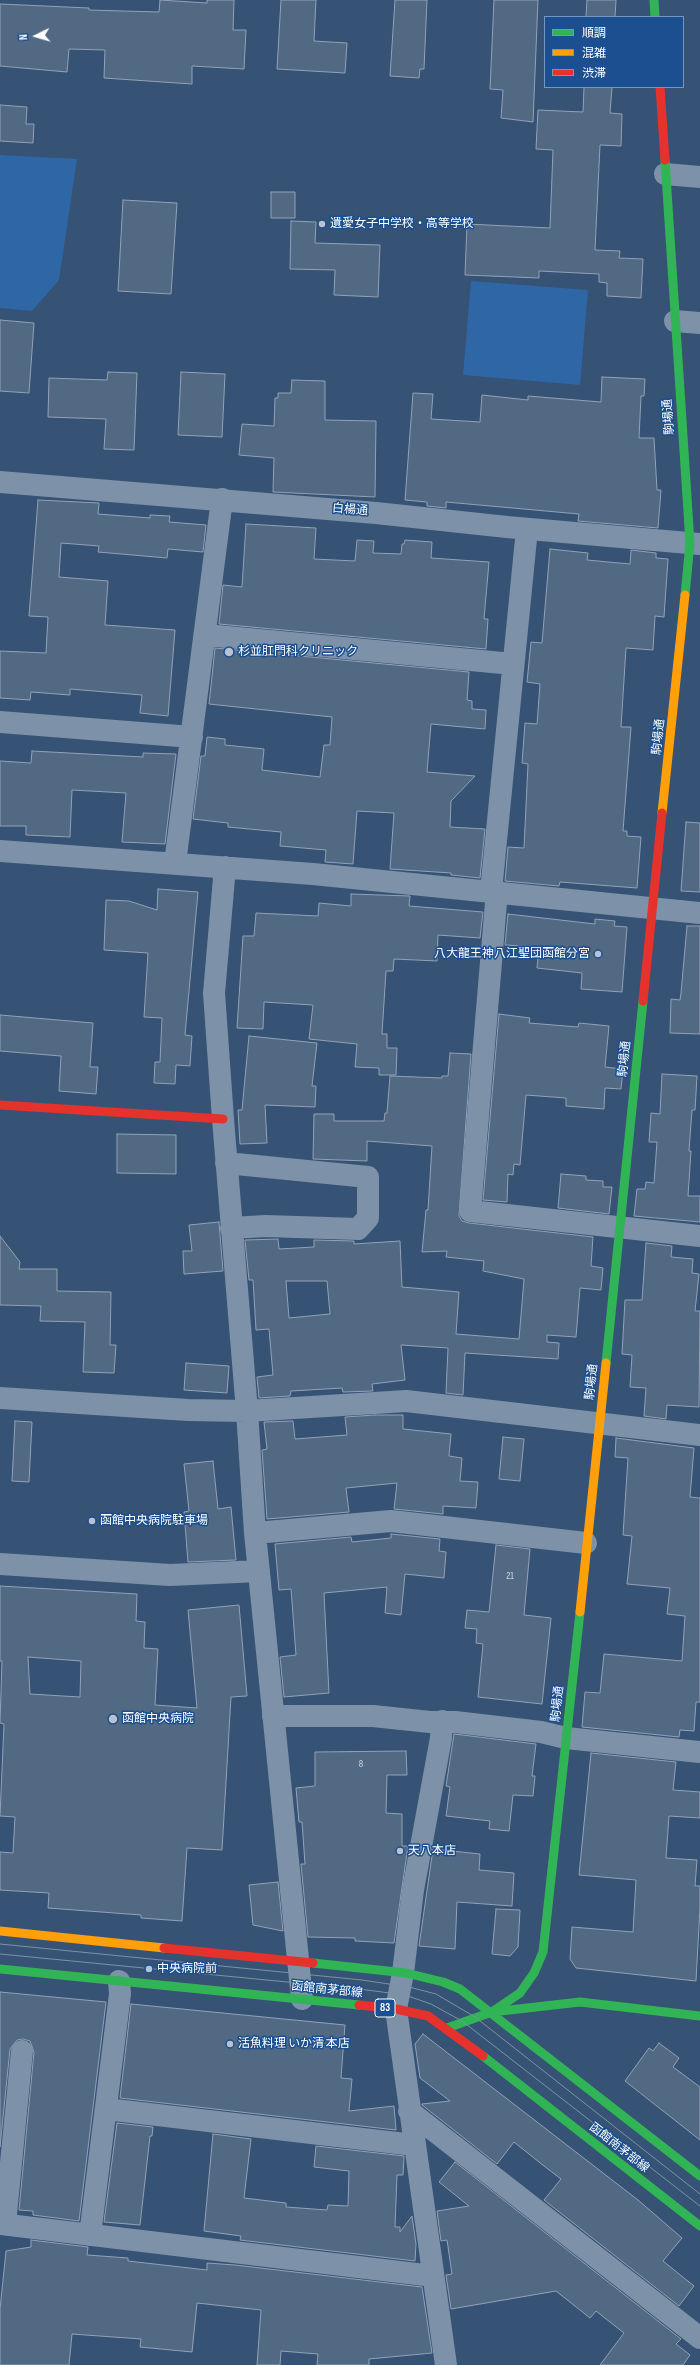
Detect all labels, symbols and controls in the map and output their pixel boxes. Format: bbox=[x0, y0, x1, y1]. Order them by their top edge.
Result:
north arrow bbox=[16, 16, 56, 56]
legend bbox=[544, 16, 684, 88]
text: 順調 bbox=[582, 26, 606, 41]
text: N bbox=[17, 34, 30, 41]
text: 混雑 bbox=[582, 46, 606, 61]
text: 渋滞 bbox=[582, 66, 606, 81]
place label: 遺愛女子中学校・高等学校 bbox=[330, 217, 474, 231]
marker: 遺愛女子中学校・高等学校 bbox=[317, 219, 327, 229]
street label: 駒場通 bbox=[661, 399, 677, 435]
street label: 白楊通 bbox=[331, 501, 369, 519]
place label: 杉並肛門科クリニック bbox=[238, 645, 358, 659]
marker: 杉並肛門科クリニック bbox=[223, 646, 235, 658]
street label: 駒場通 bbox=[650, 718, 668, 756]
place label: 八大龍王神八江聖団函館分宮 bbox=[434, 947, 590, 961]
marker: 八大龍王神八江聖団函館分宮 bbox=[593, 949, 603, 959]
street label: 駒場通 bbox=[616, 1040, 634, 1078]
street label: 駒場通 bbox=[583, 1363, 601, 1401]
place label: 函館中央病院駐車場 bbox=[100, 1514, 208, 1528]
marker: 函館中央病院駐車場 bbox=[87, 1516, 97, 1526]
house number: 21 bbox=[506, 1570, 514, 1582]
street label: 駒場通 bbox=[549, 1685, 567, 1723]
place label: 函館中央病院 bbox=[122, 1712, 194, 1726]
marker: 函館中央病院 bbox=[107, 1713, 119, 1725]
house number: 8 bbox=[359, 1758, 363, 1770]
place label: 天八本店 bbox=[408, 1844, 456, 1858]
marker: 天八本店 bbox=[395, 1846, 405, 1856]
place label: 中央病院前 bbox=[157, 1962, 217, 1976]
marker: 中央病院前 bbox=[144, 1964, 154, 1974]
street label: 函館南茅部線 bbox=[290, 1979, 364, 2001]
road number: 83 bbox=[375, 1999, 395, 2017]
place label: 活魚料理 いか清 本店 bbox=[238, 2037, 350, 2051]
marker: 活魚料理 いか清 本店 bbox=[225, 2039, 235, 2049]
street label: 函館南茅部線 bbox=[586, 2120, 652, 2176]

